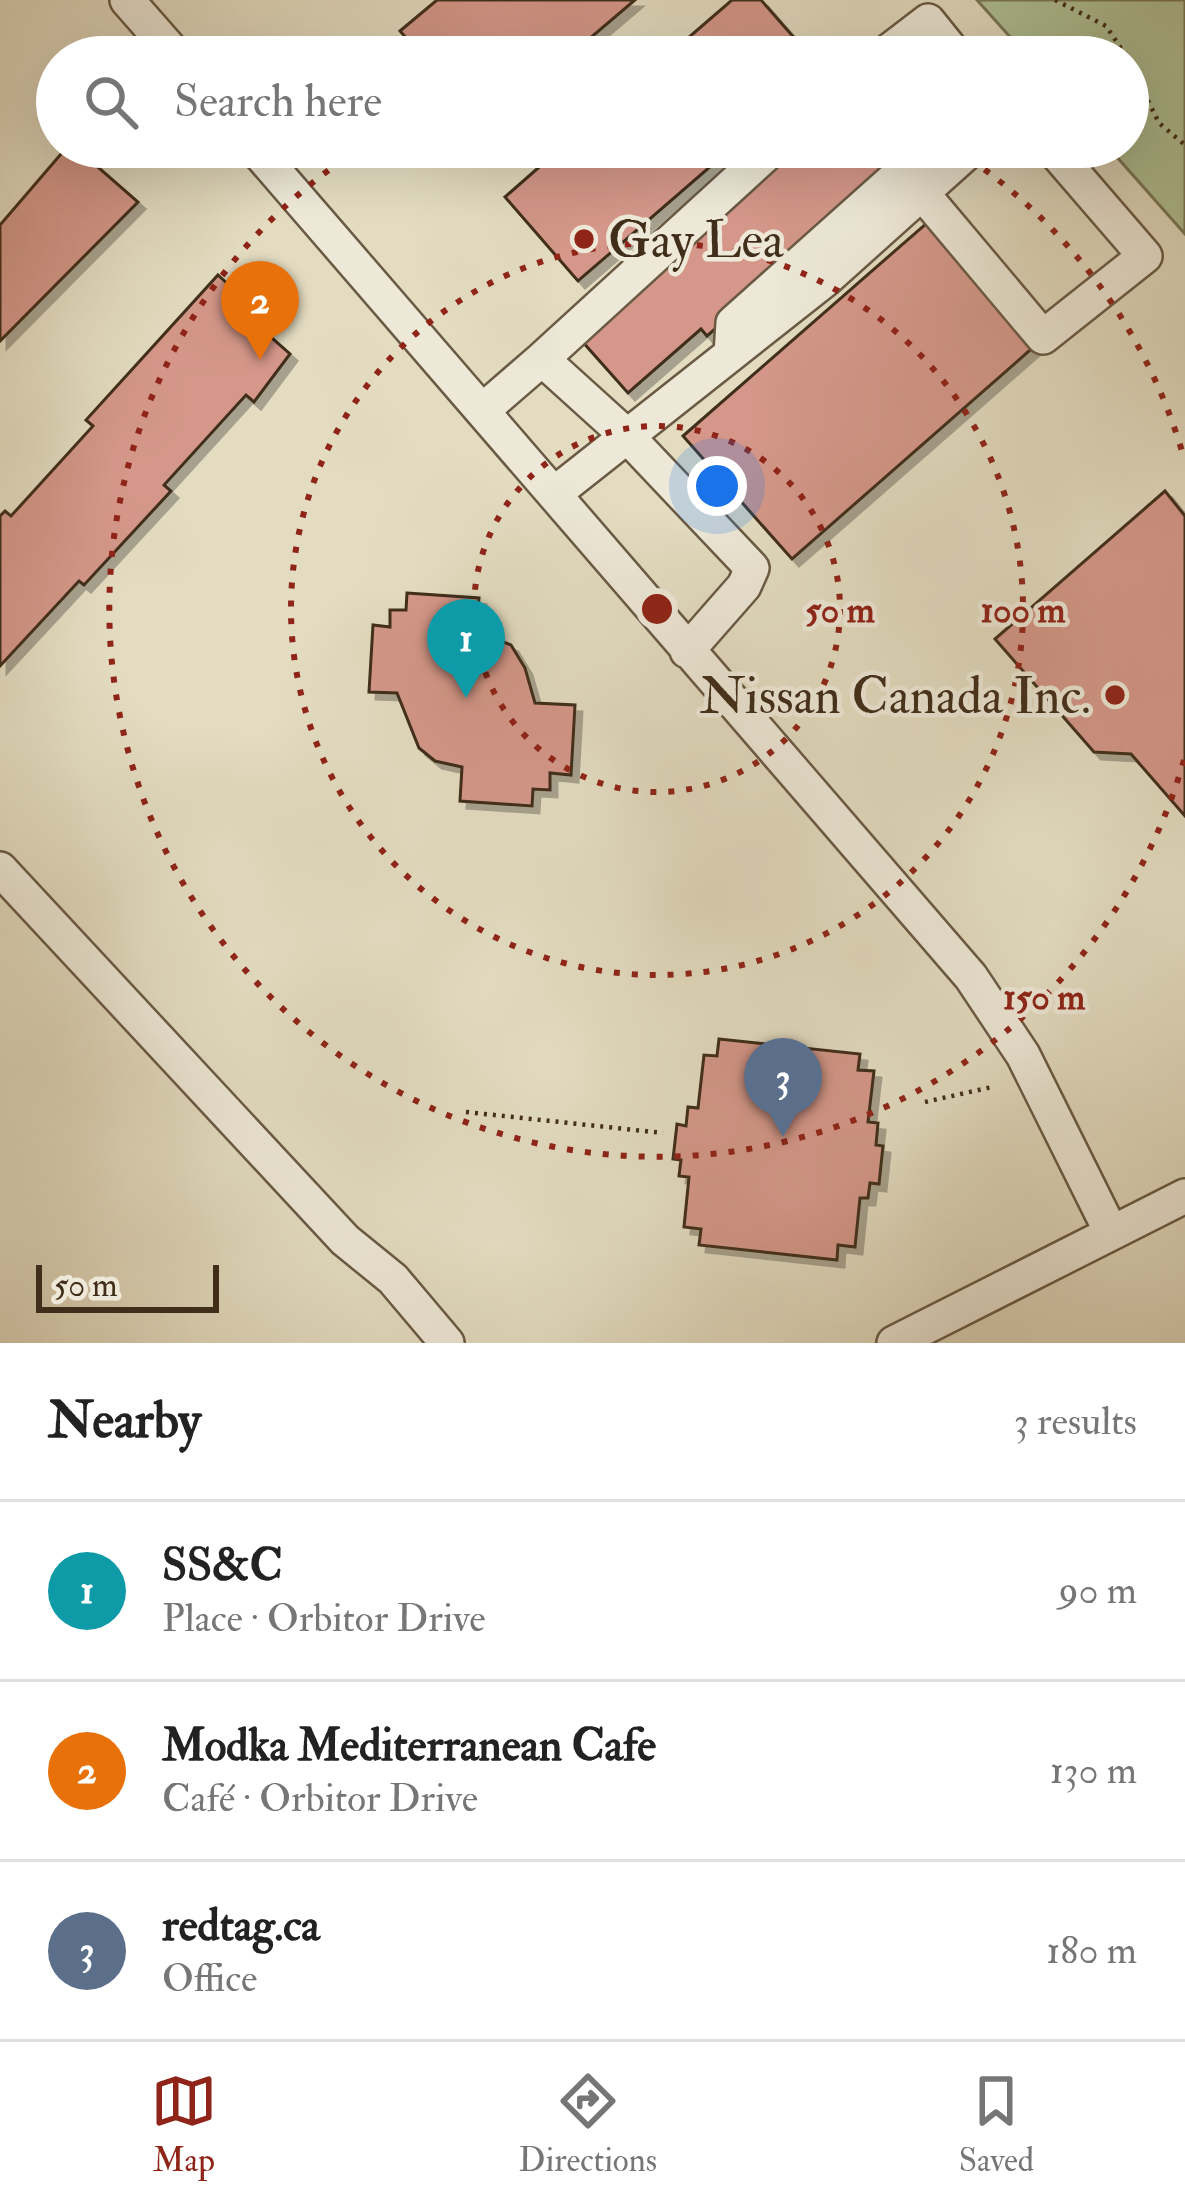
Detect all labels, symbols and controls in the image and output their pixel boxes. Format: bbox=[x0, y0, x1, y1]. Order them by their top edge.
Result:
search box bbox=[36, 36, 1149, 168]
icon: search bbox=[78, 69, 144, 135]
text: Search here bbox=[174, 74, 382, 130]
place label: Gay Lea bbox=[608, 209, 785, 273]
marker: Gay Lea bbox=[571, 226, 597, 252]
pin: 2 bbox=[221, 261, 299, 360]
your location bbox=[687, 456, 747, 516]
centre of rings bbox=[636, 588, 678, 630]
text: 50 m bbox=[805, 588, 875, 633]
text: 100 m bbox=[980, 588, 1066, 633]
pin: 1 bbox=[427, 599, 505, 698]
place label: Nissan Canada Inc. bbox=[700, 665, 1091, 729]
marker: Nissan Canada Inc. bbox=[1102, 682, 1128, 708]
text: 150 m bbox=[1003, 975, 1085, 1020]
pin: 3 bbox=[744, 1038, 822, 1137]
scale bar bbox=[36, 1259, 219, 1312]
text: 50 m bbox=[54, 1265, 118, 1306]
text: Nearby bbox=[48, 1389, 201, 1453]
text: 3 results bbox=[1014, 1397, 1137, 1446]
text: SS&C bbox=[162, 1538, 283, 1594]
text: 1 bbox=[80, 1566, 94, 1615]
text: 90 m bbox=[1059, 1566, 1137, 1615]
text: Place · Orbitor Drive bbox=[162, 1594, 486, 1643]
text: Modka Mediterranean Cafe bbox=[162, 1718, 656, 1774]
text: 2 bbox=[77, 1746, 97, 1795]
text: 130 m bbox=[1050, 1746, 1137, 1795]
text: Café · Orbitor Drive bbox=[162, 1774, 478, 1823]
text: redtag.ca bbox=[162, 1898, 320, 1954]
text: 3 bbox=[80, 1926, 94, 1975]
text: 180 m bbox=[1046, 1926, 1137, 1975]
text: Office bbox=[162, 1954, 257, 2003]
tab: Map bbox=[151, 2068, 217, 2181]
tab: Directions bbox=[519, 2068, 657, 2181]
tab: Saved bbox=[959, 2068, 1034, 2181]

